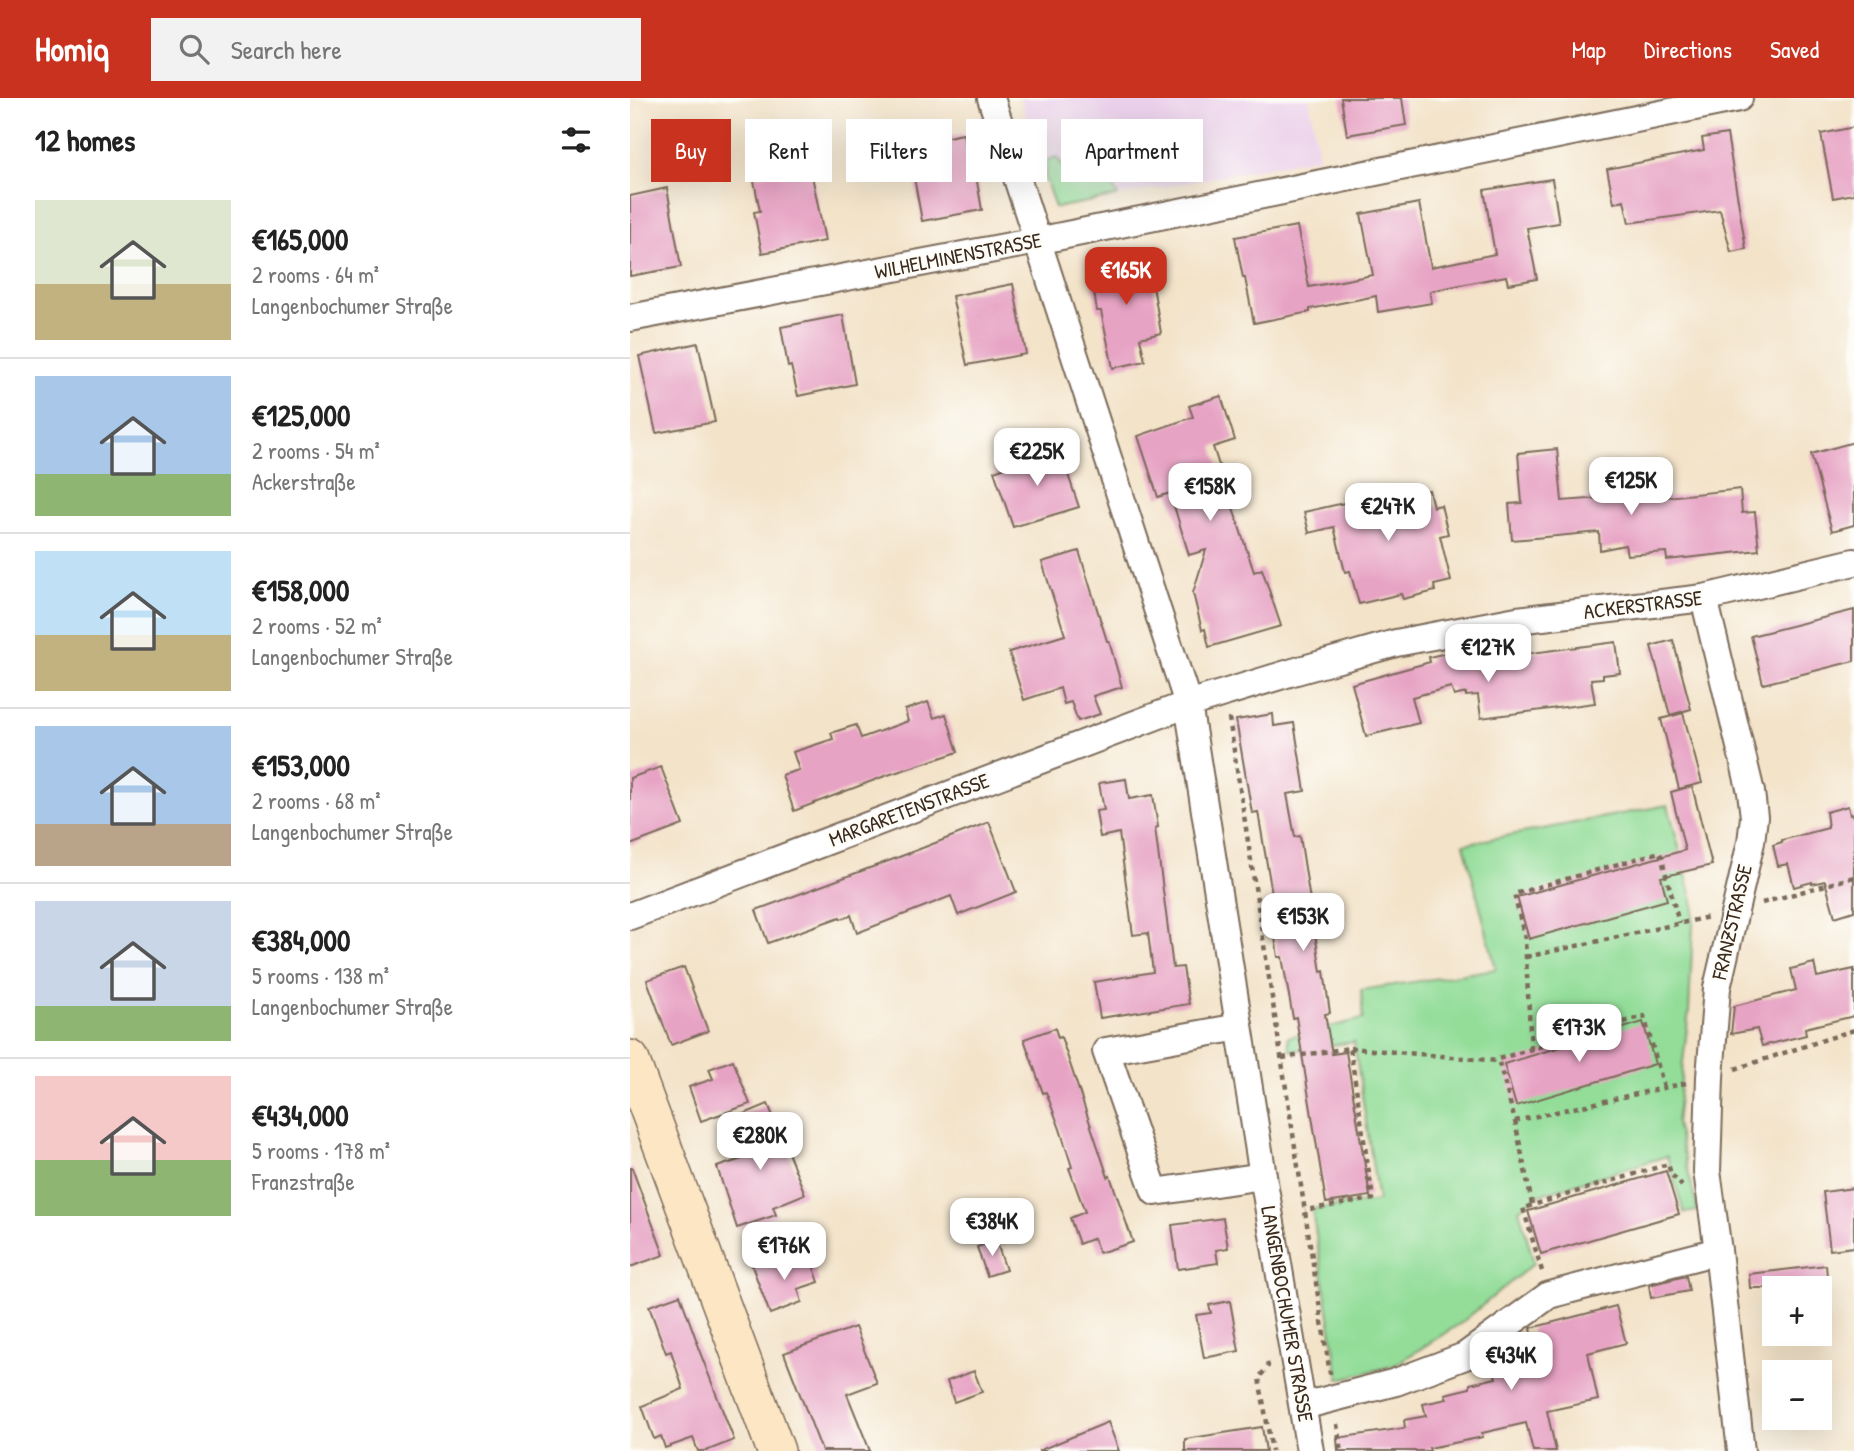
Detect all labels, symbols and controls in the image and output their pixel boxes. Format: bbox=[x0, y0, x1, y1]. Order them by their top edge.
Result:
search box bbox=[151, 18, 641, 81]
text: Homiq bbox=[35, 27, 109, 71]
icon: search bbox=[175, 30, 213, 68]
text: Search here bbox=[231, 32, 342, 67]
text: Map bbox=[1572, 33, 1606, 65]
text: Directions bbox=[1644, 33, 1732, 65]
text: Saved bbox=[1770, 33, 1819, 65]
chip: Buy bbox=[651, 119, 731, 182]
chip: Rent bbox=[745, 119, 832, 182]
chip: Filters bbox=[846, 119, 952, 182]
chip: New bbox=[966, 119, 1047, 182]
chip: Apartment bbox=[1061, 119, 1203, 182]
text: 12 homes bbox=[35, 120, 135, 160]
icon: filters bbox=[557, 121, 595, 159]
text: €165,000 bbox=[252, 219, 348, 259]
street label: WILHELMINENSTRASSE bbox=[872, 225, 1044, 286]
icon: home bbox=[91, 228, 175, 312]
pin: €165K bbox=[1077, 248, 1175, 307]
text: €165K bbox=[1101, 254, 1151, 285]
text: 2 rooms · 64 m² bbox=[252, 259, 379, 290]
text: Langenbochumer Straße bbox=[252, 290, 453, 321]
text: €125,000 bbox=[252, 395, 350, 435]
icon: home bbox=[91, 404, 175, 488]
pin: €225K bbox=[988, 428, 1086, 488]
text: 2 rooms · 54 m² bbox=[252, 435, 380, 466]
text: €225K bbox=[1010, 435, 1064, 466]
pin: €125K bbox=[1582, 458, 1680, 517]
pin: €158K bbox=[1161, 464, 1259, 523]
text: €125K bbox=[1605, 464, 1657, 495]
text: Ackerstraße bbox=[252, 466, 356, 497]
text: €158K bbox=[1184, 470, 1236, 501]
pin: €247K bbox=[1339, 484, 1437, 543]
text: €247K bbox=[1361, 490, 1415, 521]
text: €158,000 bbox=[252, 570, 349, 610]
icon: home bbox=[91, 579, 175, 663]
street label: ACKERSTRASSE bbox=[1582, 583, 1704, 626]
text: 2 rooms · 52 m² bbox=[252, 610, 382, 641]
pin: €127K bbox=[1439, 624, 1537, 684]
text: €127K bbox=[1461, 631, 1515, 662]
text: Langenbochumer Straße bbox=[252, 641, 453, 672]
text: €153,000 bbox=[252, 745, 350, 785]
icon: home bbox=[91, 754, 175, 838]
street label: MARGARETENSTRASSE bbox=[824, 766, 993, 853]
text: 2 rooms · 68 m² bbox=[252, 785, 380, 816]
text: Langenbochumer Straße bbox=[252, 816, 453, 847]
street label: FRANZSTRASSE bbox=[1704, 861, 1759, 983]
pin: €153K bbox=[1254, 894, 1352, 953]
text: €153K bbox=[1277, 900, 1329, 931]
text: €384,000 bbox=[252, 920, 351, 960]
icon: home bbox=[91, 929, 175, 1013]
text: 5 rooms · 138 m² bbox=[252, 960, 389, 991]
text: Langenbochumer Straße bbox=[252, 991, 453, 1022]
pin: €173K bbox=[1530, 1004, 1628, 1064]
text: €173K bbox=[1552, 1011, 1606, 1042]
text: €434,000 bbox=[252, 1095, 349, 1135]
icon: home bbox=[91, 1104, 175, 1188]
pin: €280K bbox=[711, 1112, 809, 1172]
text: €280K bbox=[733, 1119, 787, 1150]
text: 5 rooms · 178 m² bbox=[252, 1135, 390, 1166]
text: Franzstraße bbox=[252, 1166, 355, 1197]
pin: €384K bbox=[943, 1198, 1041, 1258]
street label: LANGENBOCHUMER STRASSE bbox=[1254, 1204, 1321, 1424]
text: €384K bbox=[966, 1205, 1018, 1236]
pin: €176K bbox=[735, 1222, 833, 1282]
text: €176K bbox=[758, 1229, 810, 1260]
map controls bbox=[1762, 1276, 1832, 1430]
button: + bbox=[1762, 1276, 1832, 1346]
pin: €434K bbox=[1462, 1332, 1560, 1392]
text: €434K bbox=[1486, 1339, 1536, 1370]
button: − bbox=[1762, 1360, 1832, 1430]

